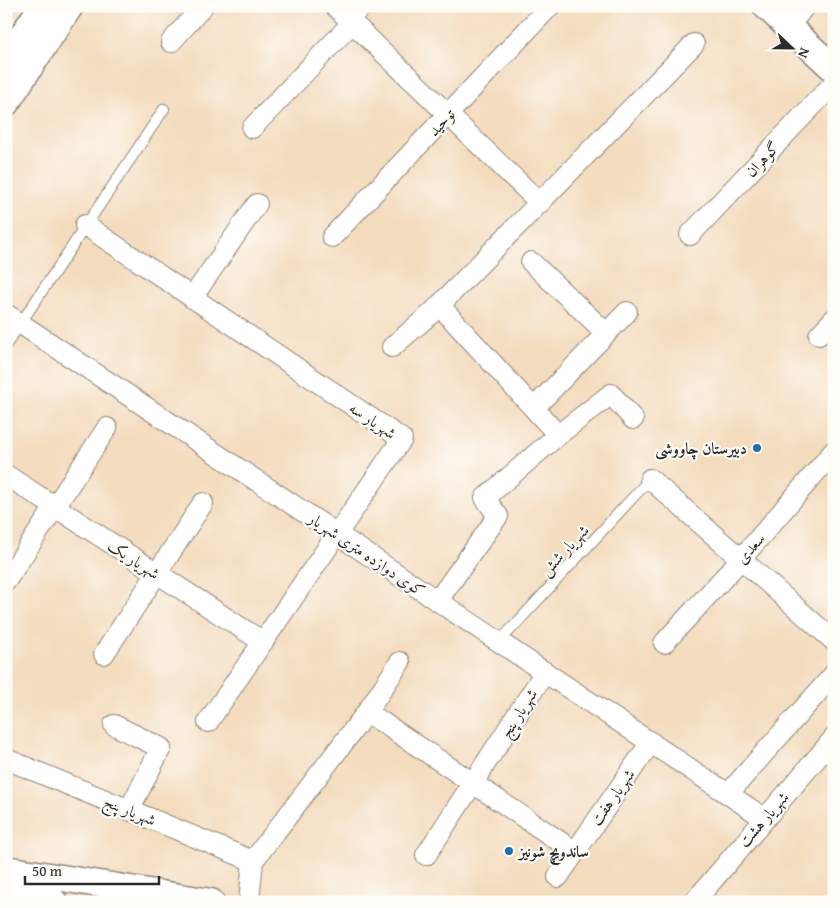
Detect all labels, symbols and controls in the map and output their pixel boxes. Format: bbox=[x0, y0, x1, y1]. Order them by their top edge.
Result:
north arrow bbox=[768, 22, 818, 72]
text: N bbox=[793, 45, 815, 62]
street label: توحید bbox=[422, 102, 461, 141]
street label: گوهران bbox=[739, 136, 785, 182]
street label: شهریار سه bbox=[345, 395, 401, 445]
place label: دبیرستان چاووشی bbox=[655, 436, 747, 460]
marker: دبیرستان چاووشی bbox=[751, 442, 763, 454]
street label: کوی دوازده متری شهریار bbox=[302, 505, 430, 602]
street label: شهریار شش bbox=[534, 519, 594, 581]
street label: سعدی bbox=[730, 527, 770, 569]
street label: شهریار یک bbox=[103, 533, 165, 585]
street label: شهریار پنج bbox=[493, 684, 545, 744]
street label: شهریار هفت bbox=[584, 764, 640, 830]
street label: شهریار هشت bbox=[732, 786, 794, 852]
street label: شهریار پنج bbox=[99, 789, 160, 834]
place label: ساندویچ شونیز bbox=[517, 839, 589, 865]
marker: ساندویچ شونیز bbox=[503, 845, 515, 857]
scale bar bbox=[25, 853, 159, 885]
text: 50 m bbox=[32, 860, 63, 881]

